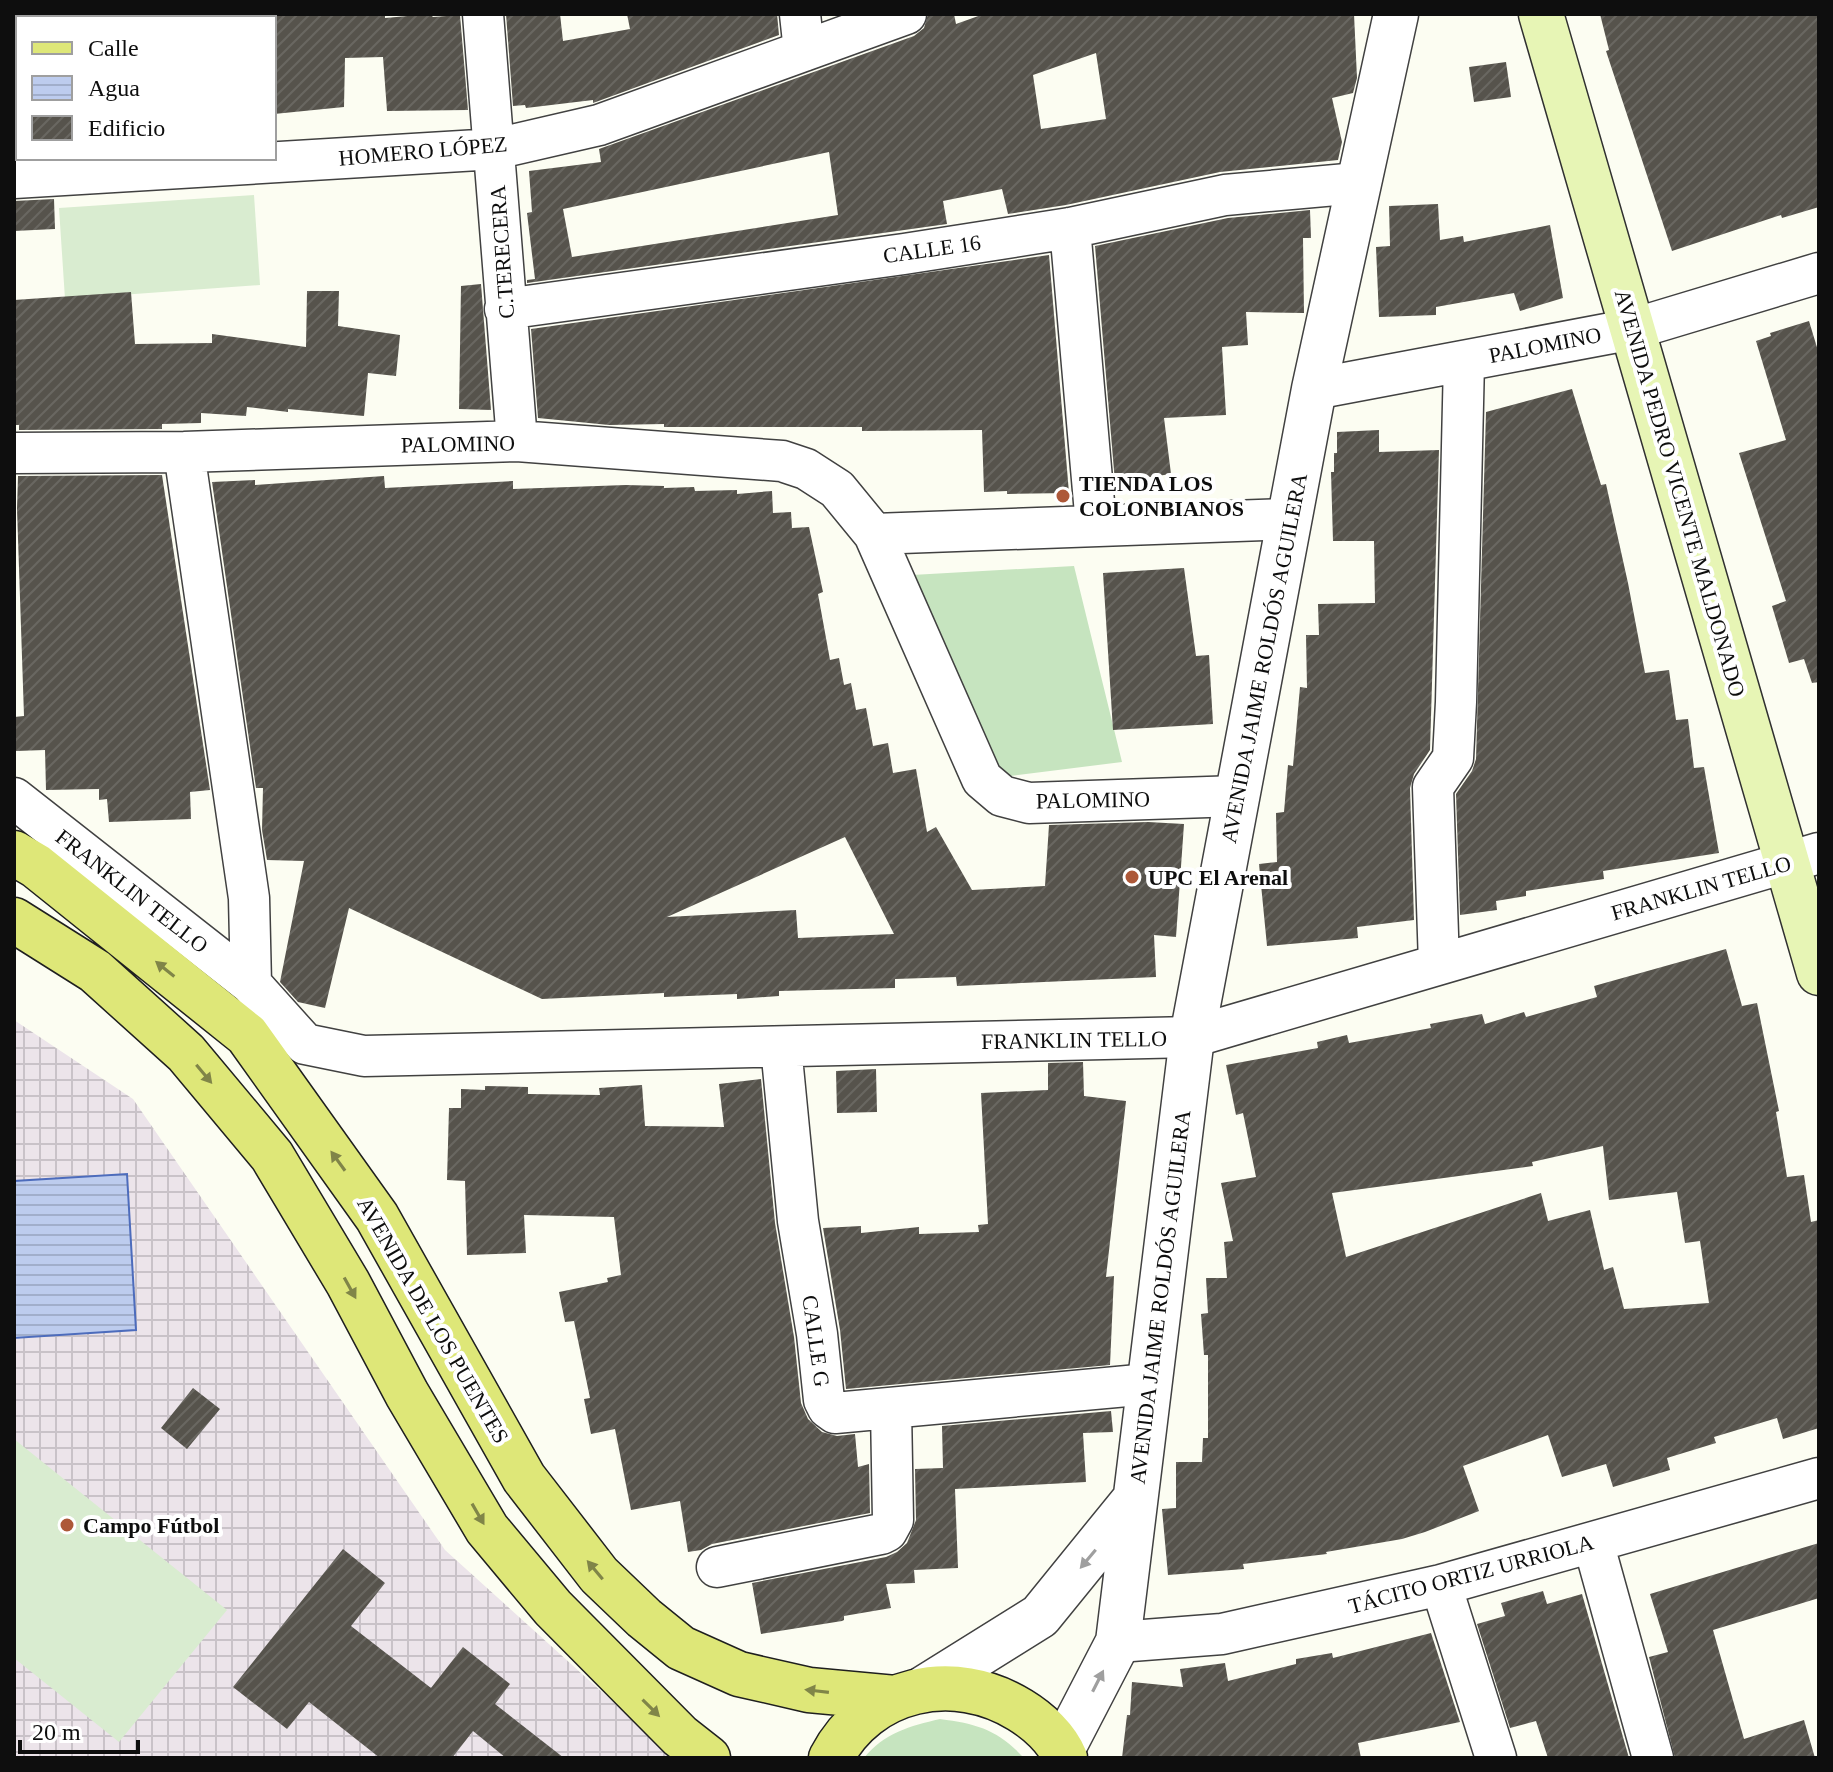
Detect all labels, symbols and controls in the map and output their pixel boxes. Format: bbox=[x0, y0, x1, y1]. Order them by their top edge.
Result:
legend bbox=[16, 16, 276, 160]
text: Calle bbox=[88, 35, 139, 61]
text: Agua bbox=[88, 75, 140, 101]
text: Edificio bbox=[88, 115, 165, 141]
street label: HOMERO LÓPEZ bbox=[338, 131, 508, 171]
street label: C.TERECERA bbox=[485, 184, 519, 320]
street label: CALLE 16 bbox=[882, 230, 982, 268]
street label: AVENIDA PEDRO VICENTE MALDONADO bbox=[1610, 286, 1750, 700]
street label: PALOMINO bbox=[1487, 322, 1603, 368]
street label: PALOMINO bbox=[401, 431, 515, 457]
place label: TIENDA LOS COLONBIANOS bbox=[1079, 471, 1244, 521]
street label: AVENIDA JAIME ROLDÓS AGUILERA bbox=[1216, 471, 1312, 845]
marker: TIENDA LOS COLONBIANOS bbox=[1054, 487, 1072, 505]
street label: PALOMINO bbox=[1036, 787, 1150, 813]
street label: FRANKLIN TELLO bbox=[51, 824, 213, 958]
street label: FRANKLIN TELLO bbox=[1608, 850, 1794, 926]
place label: UPC El Arenal bbox=[1148, 865, 1288, 890]
marker: UPC El Arenal bbox=[1123, 868, 1141, 886]
one-way arrow bbox=[155, 962, 175, 978]
street label: FRANKLIN TELLO bbox=[981, 1026, 1167, 1054]
one-way arrow bbox=[195, 1064, 212, 1084]
street label: AVENIDA JAIME ROLDÓS AGUILERA bbox=[1125, 1108, 1195, 1485]
one-way arrow bbox=[330, 1151, 346, 1172]
street label: AVENIDA DE LOS PUENTES bbox=[352, 1192, 514, 1448]
one-way arrow bbox=[343, 1277, 357, 1299]
street label: CALLE G bbox=[797, 1294, 835, 1389]
one-way arrow bbox=[471, 1503, 485, 1525]
place label: Campo Fútbol bbox=[83, 1513, 219, 1538]
marker: Campo Fútbol bbox=[58, 1516, 76, 1534]
street label: TÁCITO ORTIZ URRIOLA bbox=[1346, 1529, 1596, 1619]
one-way arrow bbox=[1080, 1548, 1097, 1568]
one-way arrow bbox=[587, 1560, 604, 1580]
one-way arrow bbox=[1091, 1670, 1105, 1693]
one-way arrow bbox=[804, 1684, 829, 1697]
one-way arrow bbox=[641, 1698, 660, 1717]
scale bar bbox=[20, 1704, 138, 1754]
text: 20 m bbox=[32, 1719, 81, 1745]

